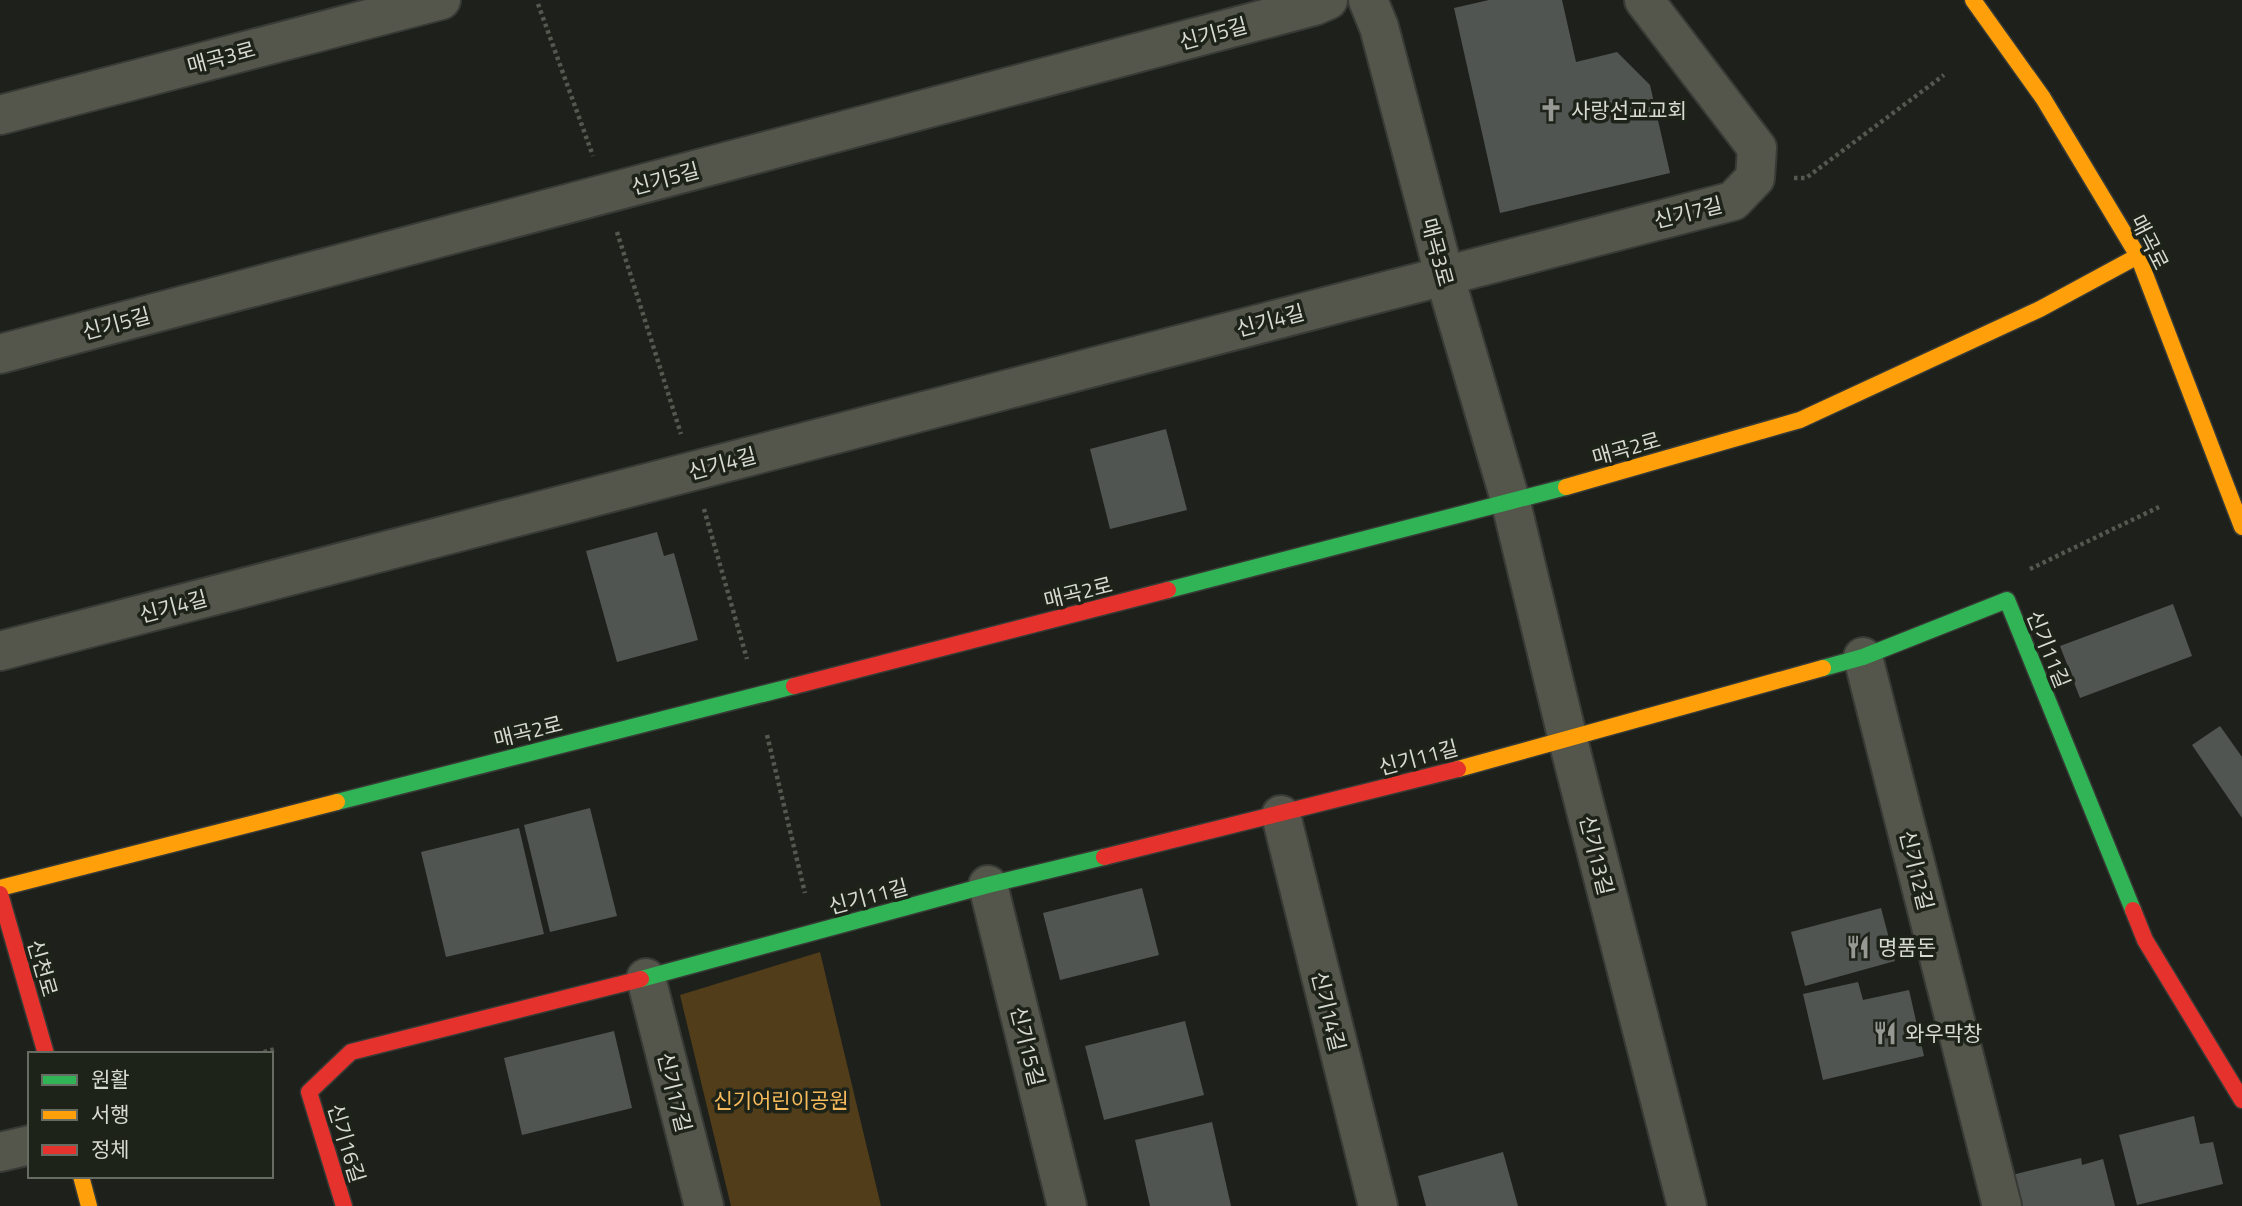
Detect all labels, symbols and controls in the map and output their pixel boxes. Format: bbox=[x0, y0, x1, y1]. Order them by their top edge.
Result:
street label: 신기5길 bbox=[1175, 9, 1251, 57]
street label: 매곡3로 bbox=[183, 33, 259, 81]
place label: 사랑선교교회 bbox=[1571, 94, 1687, 126]
church icon: 사랑선교교회 bbox=[1537, 96, 1565, 124]
street label: 신기5길 bbox=[627, 154, 703, 202]
street label: 신기7길 bbox=[1650, 188, 1726, 236]
street label: 매곡로 bbox=[2123, 209, 2177, 275]
street label: 매곡3로 bbox=[1414, 214, 1462, 290]
street label: 신기4길 bbox=[1232, 296, 1308, 344]
street label: 신기5길 bbox=[78, 299, 154, 347]
street label: 매곡2로 bbox=[1588, 423, 1664, 473]
street label: 신기4길 bbox=[684, 439, 760, 487]
street label: 매곡2로 bbox=[1040, 568, 1116, 616]
street label: 신기4길 bbox=[135, 582, 211, 630]
street label: 신기11길 bbox=[2019, 605, 2079, 693]
street label: 매곡2로 bbox=[490, 707, 566, 755]
street label: 신기11길 bbox=[1375, 731, 1461, 783]
street label: 신기13길 bbox=[1572, 812, 1622, 898]
street label: 신기12길 bbox=[1892, 827, 1942, 913]
street label: 신기11길 bbox=[825, 870, 911, 922]
place label: 명품돈 bbox=[1878, 931, 1936, 963]
restaurant icon: 명품돈 bbox=[1844, 933, 1872, 961]
street label: 신천로 bbox=[20, 936, 66, 1000]
street label: 신기14길 bbox=[1304, 968, 1354, 1054]
street label: 신기15길 bbox=[1003, 1003, 1053, 1089]
place label: 와우막창 bbox=[1905, 1017, 1982, 1049]
restaurant icon: 와우막창 bbox=[1871, 1019, 1899, 1047]
street label: 신기17길 bbox=[650, 1049, 700, 1135]
legend bbox=[28, 1052, 273, 1178]
text: 원활 bbox=[91, 1063, 130, 1095]
park label: 신기어린이공원 bbox=[713, 1084, 849, 1116]
text: 서행 bbox=[91, 1098, 130, 1130]
street label: 신기16길 bbox=[320, 1099, 374, 1187]
text: 정체 bbox=[91, 1133, 130, 1165]

